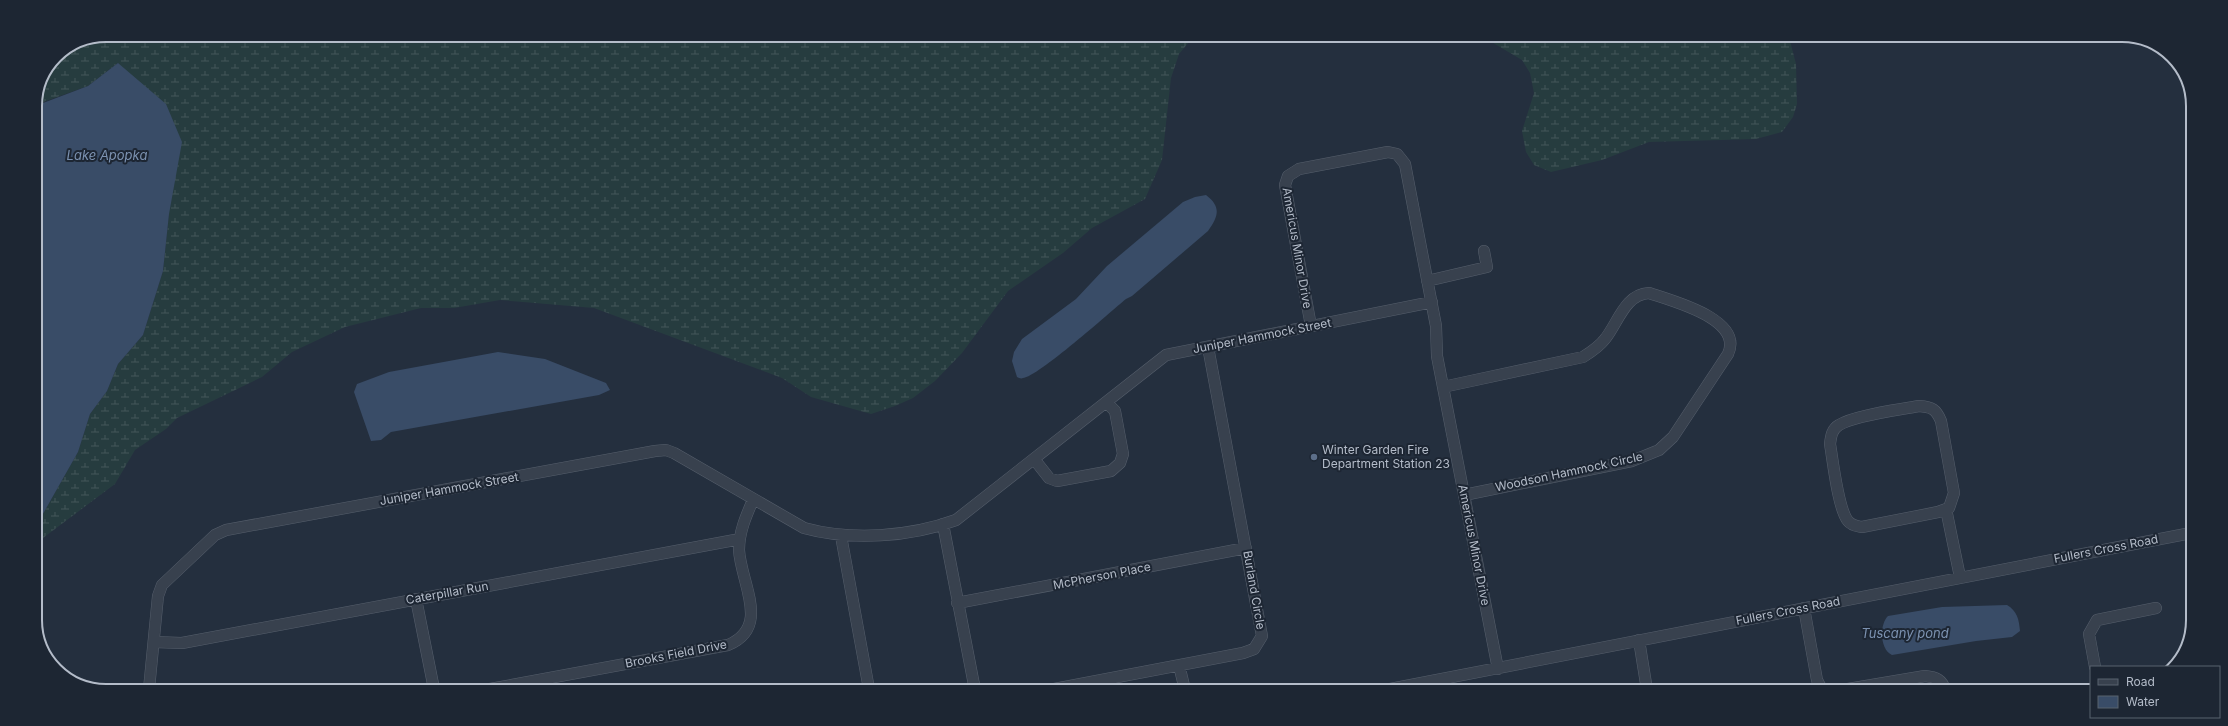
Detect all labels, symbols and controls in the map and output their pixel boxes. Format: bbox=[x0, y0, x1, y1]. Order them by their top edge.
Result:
water label: Lake Apopka bbox=[67, 147, 147, 163]
street label: Americus Minor Drive bbox=[1279, 186, 1316, 310]
street label: Juniper Hammock Street bbox=[1191, 315, 1332, 356]
place label: Winter Garden Fire Department Station 23 bbox=[1322, 442, 1450, 471]
street label: Woodson Hammock Circle bbox=[1494, 449, 1644, 494]
marker: Winter Garden Fire Department Station 23 bbox=[1309, 452, 1319, 462]
street label: Juniper Hammock Street bbox=[378, 469, 520, 508]
street label: Americus Minor Drive bbox=[1455, 483, 1494, 607]
street label: Fullers Cross Road bbox=[2052, 531, 2159, 566]
street label: Burland Circle bbox=[1240, 549, 1269, 631]
street label: McPherson Place bbox=[1052, 559, 1152, 592]
street label: Caterpillar Run bbox=[404, 578, 489, 607]
street label: Fullers Cross Road bbox=[1734, 593, 1841, 628]
water label: Tuscany pond bbox=[1861, 625, 1949, 641]
street label: Brooks Field Drive bbox=[624, 636, 728, 671]
legend bbox=[2090, 666, 2220, 718]
text: Road bbox=[2126, 674, 2155, 689]
text: Water bbox=[2126, 694, 2160, 709]

